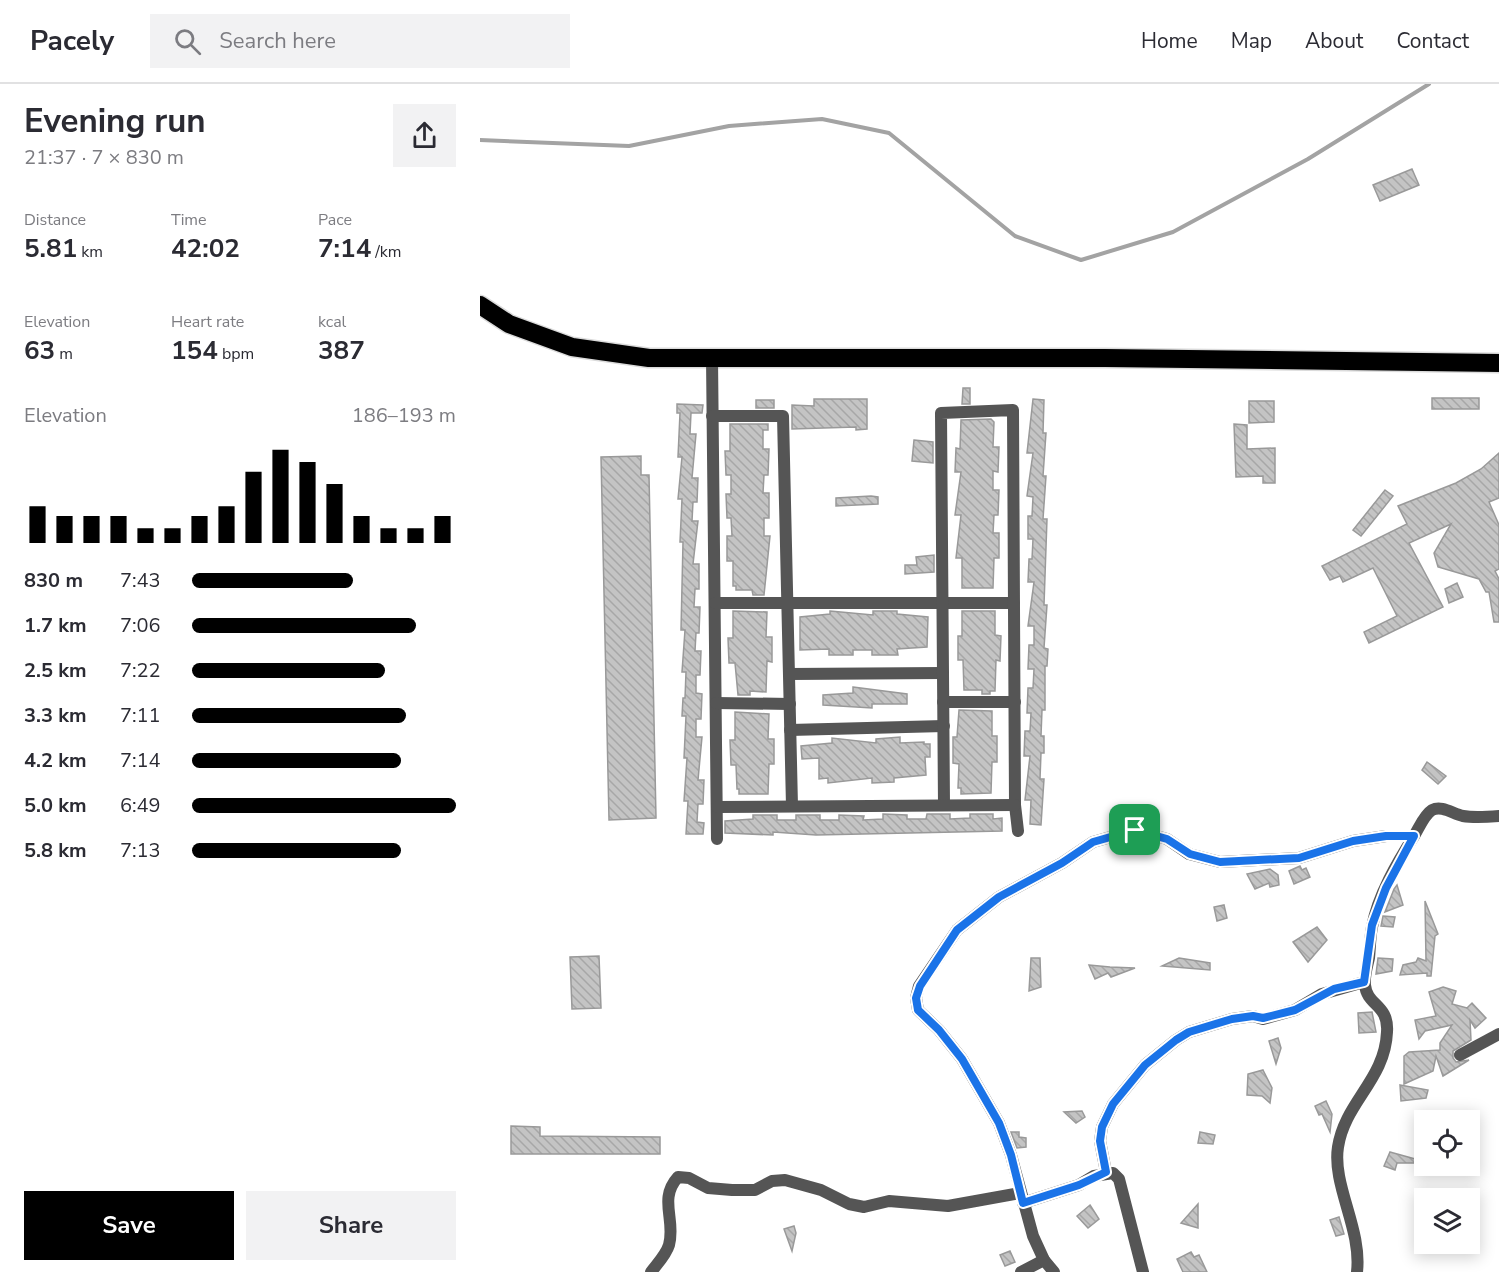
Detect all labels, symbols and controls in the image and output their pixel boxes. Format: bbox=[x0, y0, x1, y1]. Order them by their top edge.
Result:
search box bbox=[150, 14, 570, 68]
text: Pacely bbox=[30, 22, 114, 60]
icon: search bbox=[171, 25, 204, 58]
text: Search here bbox=[219, 26, 336, 56]
text: Home bbox=[1141, 27, 1198, 55]
text: Map bbox=[1231, 27, 1272, 55]
text: About bbox=[1305, 27, 1363, 55]
text: Contact bbox=[1396, 27, 1469, 55]
text: Evening run bbox=[24, 99, 206, 144]
button: share bbox=[393, 104, 456, 167]
text: 21:37 · 7 × 830 m bbox=[24, 144, 184, 171]
text: Distance bbox=[24, 209, 86, 231]
text: Time bbox=[171, 209, 207, 231]
text: Pace bbox=[318, 209, 352, 231]
text: 5.81 bbox=[24, 231, 77, 266]
text: 42:02 bbox=[171, 231, 240, 266]
text: 7:14 bbox=[318, 231, 371, 266]
text: km bbox=[77, 241, 103, 263]
text: /km bbox=[371, 241, 402, 263]
text: Elevation bbox=[24, 311, 90, 333]
text: Heart rate bbox=[171, 311, 244, 333]
text: kcal bbox=[318, 311, 346, 333]
text: 63 bbox=[24, 333, 55, 368]
text: 154 bbox=[171, 333, 218, 368]
text: 387 bbox=[318, 333, 365, 368]
text: m bbox=[55, 343, 73, 365]
text: bpm bbox=[218, 343, 254, 365]
text: Elevation bbox=[24, 402, 107, 429]
text: 186–193 m bbox=[352, 402, 456, 429]
text: 830 m bbox=[24, 567, 83, 594]
text: 7:43 bbox=[120, 567, 161, 594]
text: 1.7 km bbox=[24, 612, 87, 639]
text: 7:06 bbox=[120, 612, 161, 639]
text: 2.5 km bbox=[24, 657, 87, 684]
text: 7:22 bbox=[120, 657, 161, 684]
text: 3.3 km bbox=[24, 702, 87, 729]
text: 7:11 bbox=[120, 702, 161, 729]
text: 4.2 km bbox=[24, 747, 87, 774]
text: 7:14 bbox=[120, 747, 161, 774]
text: 5.0 km bbox=[24, 792, 87, 819]
text: 6:49 bbox=[120, 792, 161, 819]
pin bbox=[1109, 804, 1160, 855]
icon: arrive bbox=[1118, 813, 1151, 846]
text: 5.8 km bbox=[24, 837, 87, 864]
text: 7:13 bbox=[120, 837, 161, 864]
map controls bbox=[1414, 1110, 1480, 1254]
button: locate bbox=[1414, 1110, 1480, 1176]
button: layers bbox=[1414, 1188, 1480, 1254]
button: Save bbox=[24, 1191, 234, 1260]
button: Share bbox=[246, 1191, 456, 1260]

